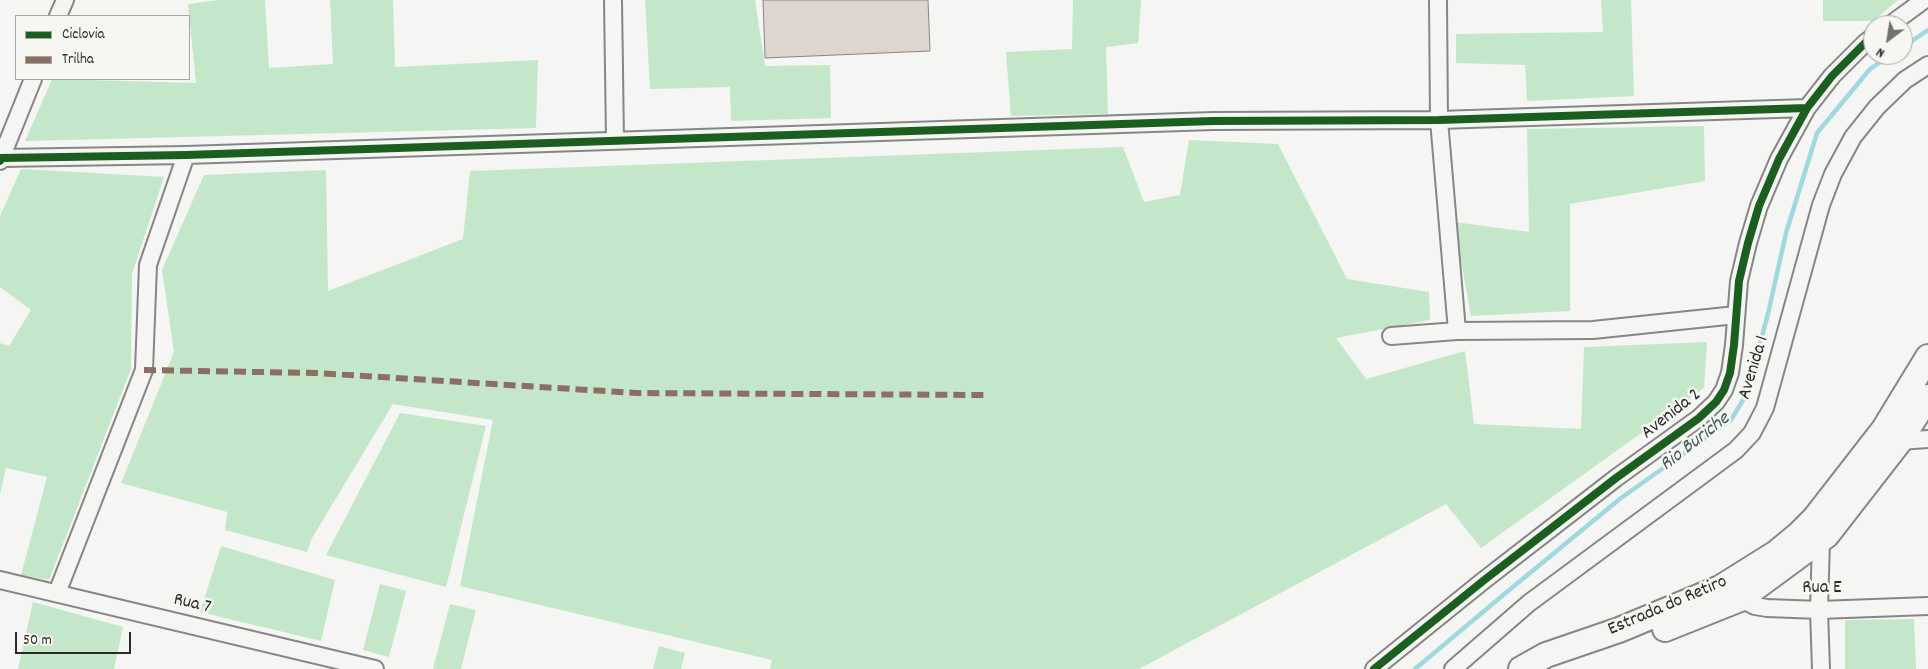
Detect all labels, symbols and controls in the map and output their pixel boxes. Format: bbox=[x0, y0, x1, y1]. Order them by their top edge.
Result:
legend bbox=[15, 15, 190, 80]
north arrow bbox=[1863, 15, 1913, 65]
text: Ciclovia bbox=[62, 24, 104, 46]
text: N bbox=[1873, 42, 1889, 62]
text: Trilha bbox=[62, 49, 94, 71]
street label: Avenida 1 bbox=[1735, 333, 1775, 403]
street label: Avenida 2 bbox=[1638, 385, 1706, 445]
water label: Rio Buriche bbox=[1656, 408, 1736, 478]
street label: Estrada do Retiro bbox=[1605, 572, 1731, 642]
street label: Rua E bbox=[1802, 578, 1842, 600]
street label: Rua 7 bbox=[171, 590, 213, 620]
scale bar bbox=[18, 622, 134, 654]
text: 50 m bbox=[23, 630, 52, 652]

